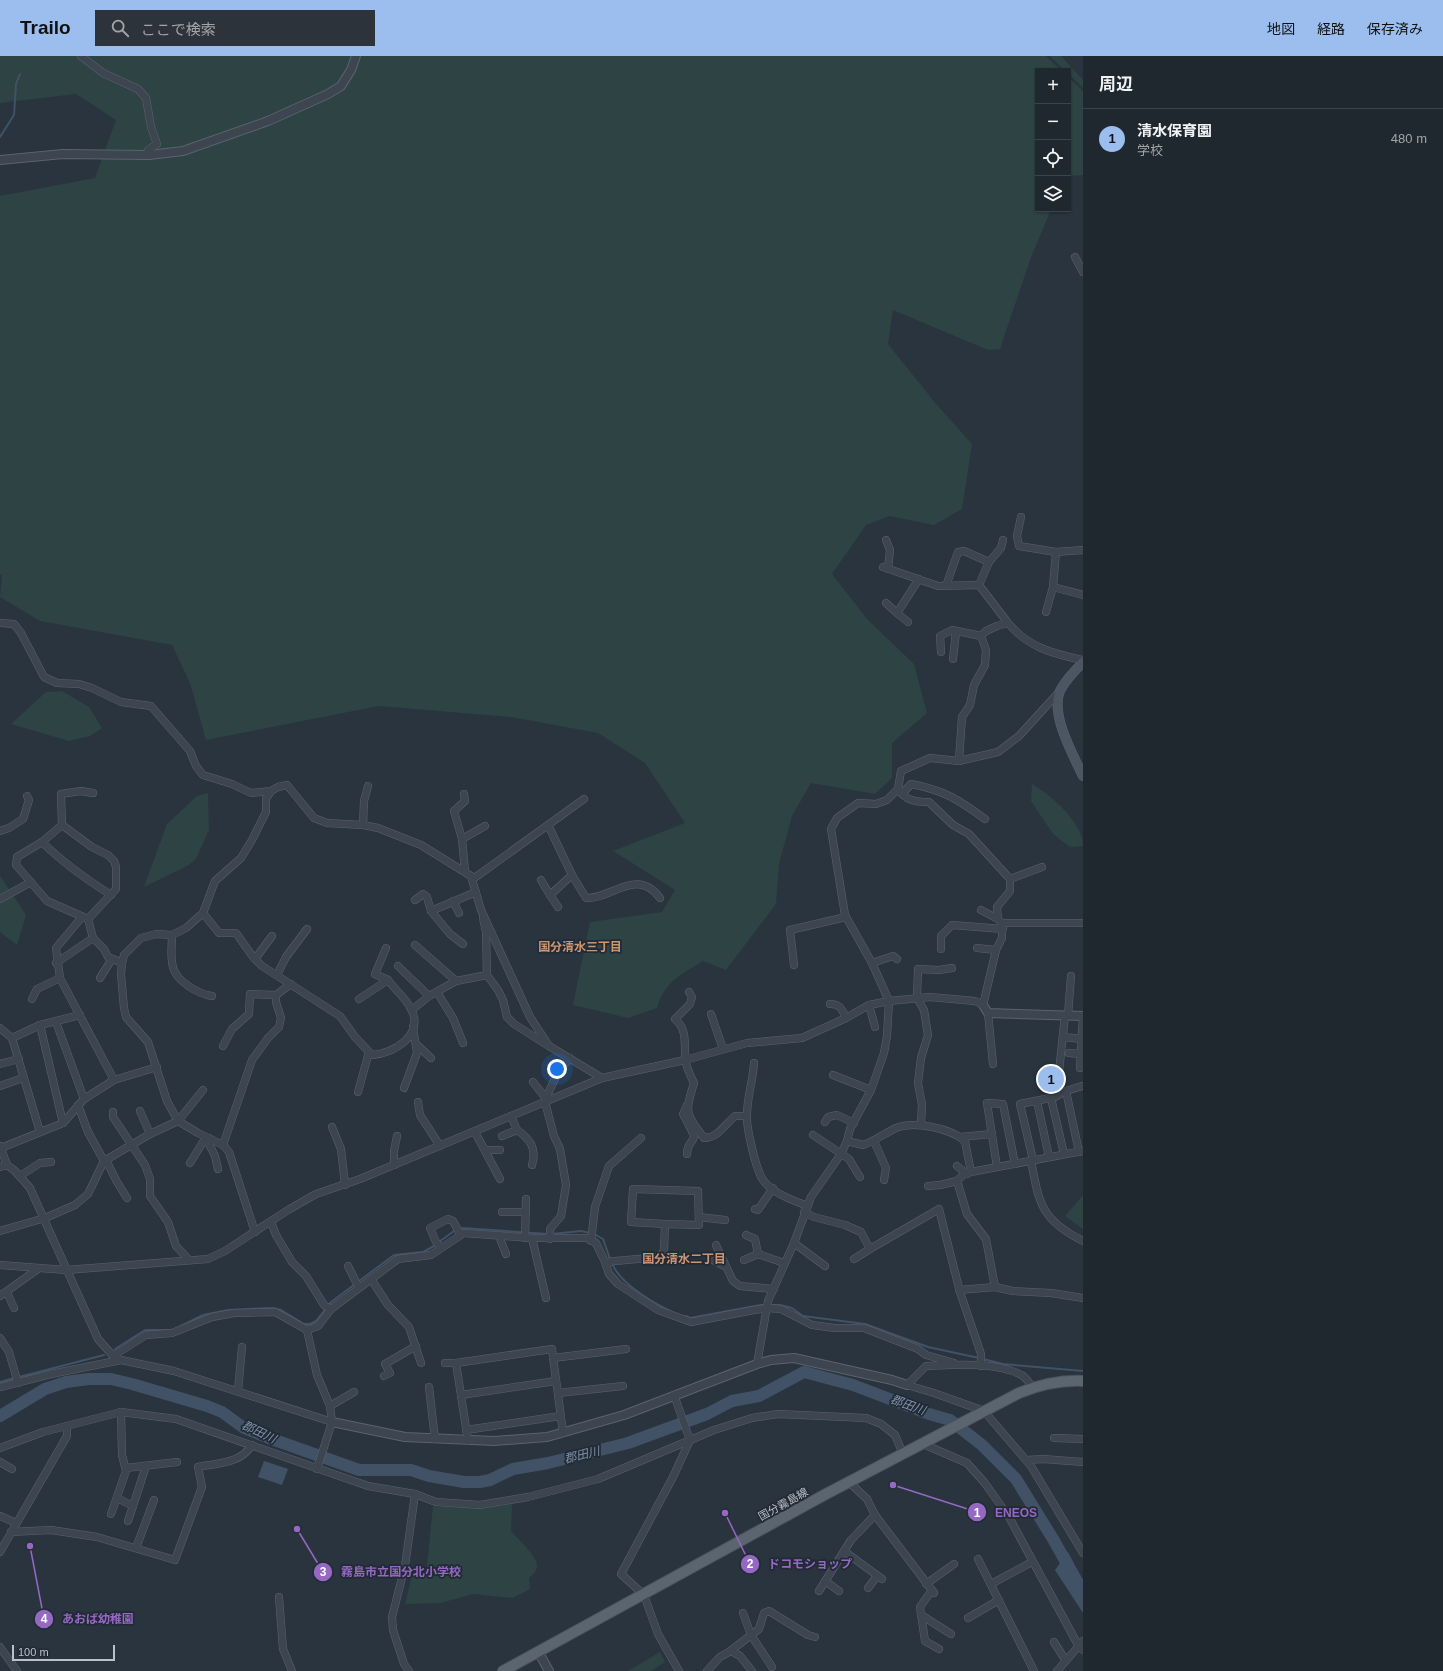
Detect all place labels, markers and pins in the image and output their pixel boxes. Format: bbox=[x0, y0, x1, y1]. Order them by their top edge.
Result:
pin: 1 bbox=[1038, 1064, 1064, 1094]
callout: ENEOS bbox=[967, 1500, 1045, 1524]
callout: ドコモショップ bbox=[740, 1552, 860, 1576]
callout: 霧島市立国分北小学校 bbox=[313, 1560, 469, 1584]
callout: あおば幼稚園 bbox=[34, 1607, 142, 1631]

